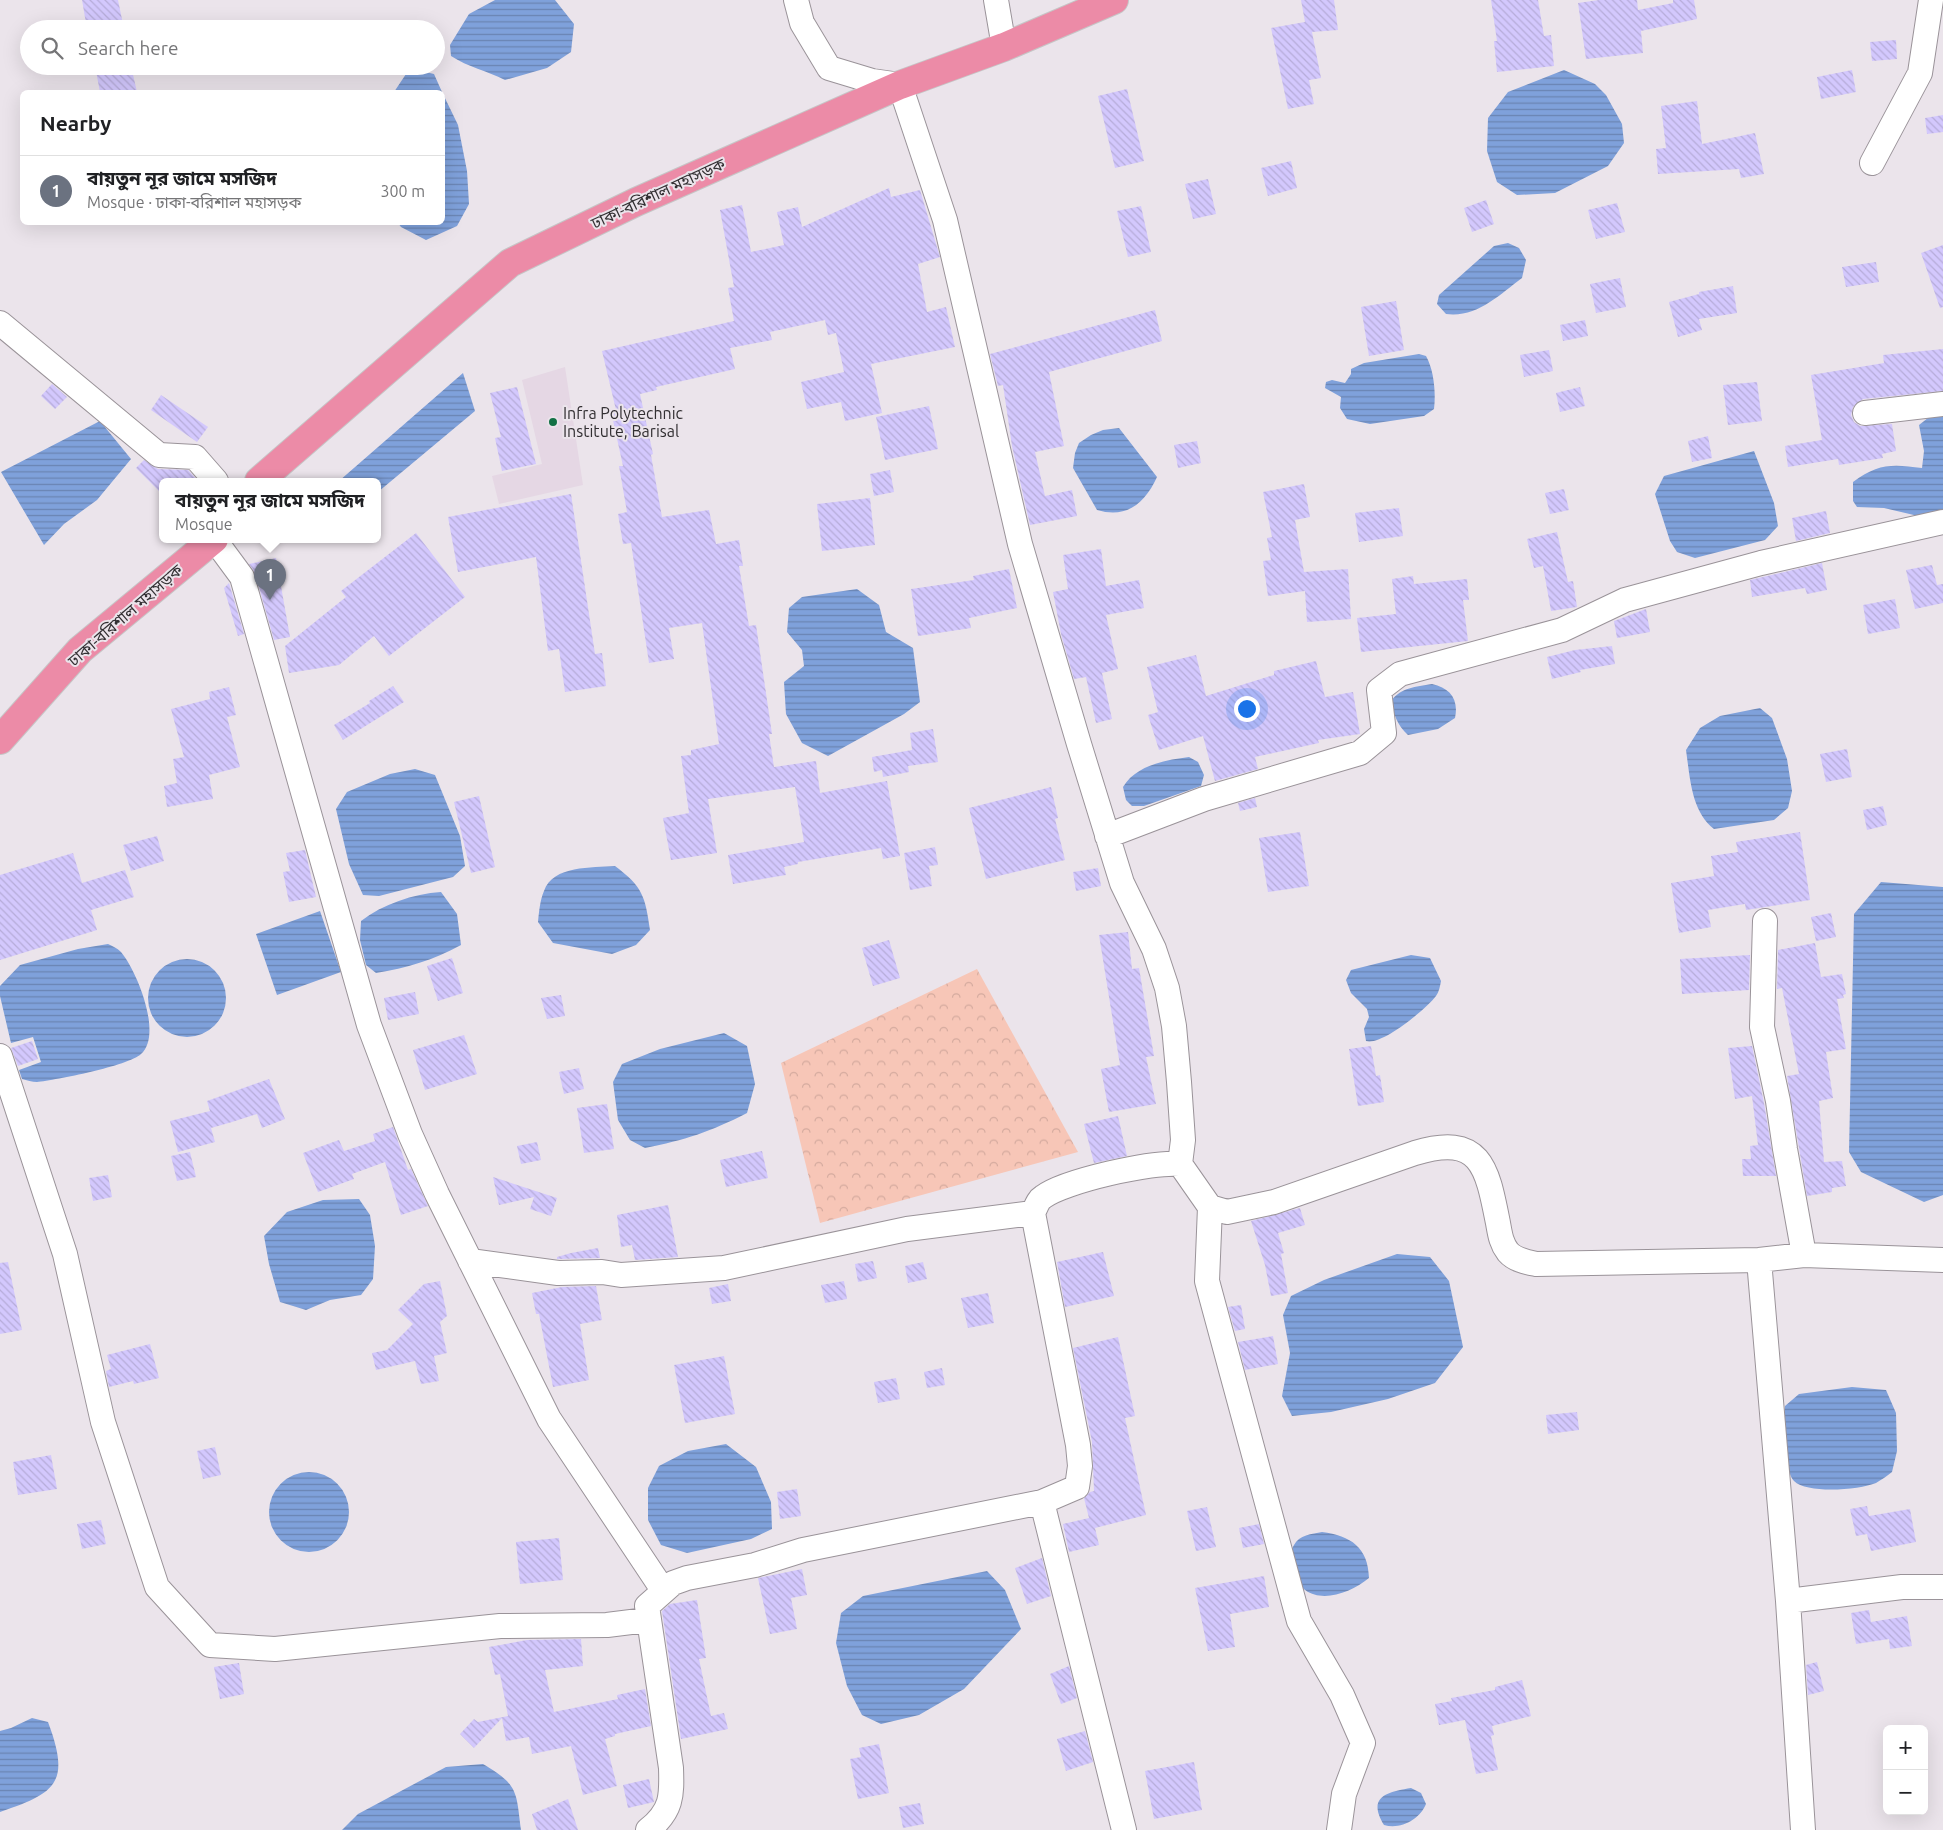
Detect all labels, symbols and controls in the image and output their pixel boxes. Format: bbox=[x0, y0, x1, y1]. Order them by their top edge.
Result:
search box bbox=[20, 20, 445, 75]
icon: search bbox=[38, 34, 66, 62]
text: Search here bbox=[78, 37, 178, 59]
text: Nearby bbox=[40, 111, 111, 135]
street label: ঢাকা-বরিশাল মহাসড়ক bbox=[587, 154, 729, 232]
text: বায়তুন নূর জামে মসজিদ bbox=[87, 167, 277, 189]
text: 1 bbox=[51, 182, 61, 200]
text: 300 m bbox=[380, 182, 425, 200]
text: Mosque · ঢাকা-বরিশাল মহাসড়ক bbox=[87, 193, 301, 211]
place label: Infra Polytechnic Institute, Barisal bbox=[563, 404, 684, 440]
marker: Infra Polytechnic Institute, Barisal bbox=[547, 416, 559, 428]
popup bbox=[159, 478, 381, 543]
text: বায়তুন নূর জামে মসজিদ bbox=[175, 489, 365, 511]
text: Mosque bbox=[175, 515, 233, 533]
pin: 1 bbox=[254, 559, 286, 600]
street label: ঢাকা-বরিশাল মহাসড়ক bbox=[63, 560, 187, 670]
your location bbox=[1234, 696, 1260, 722]
map controls bbox=[1883, 1725, 1928, 1815]
button: + bbox=[1883, 1725, 1928, 1770]
button: − bbox=[1883, 1770, 1928, 1815]

